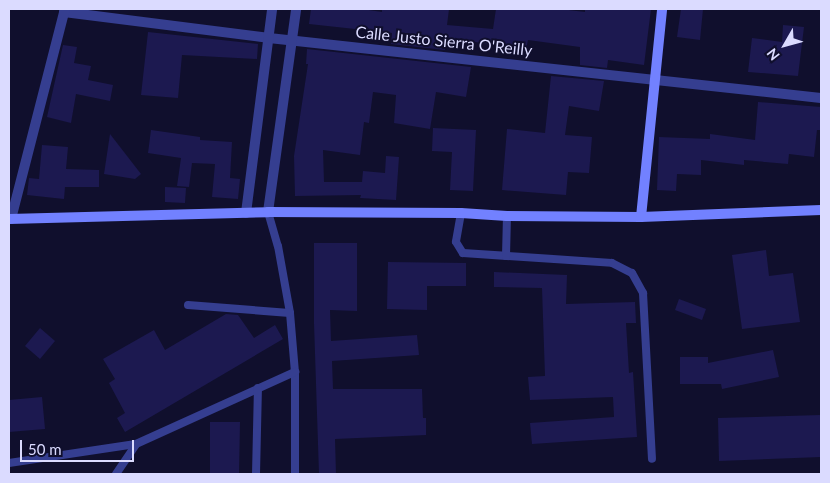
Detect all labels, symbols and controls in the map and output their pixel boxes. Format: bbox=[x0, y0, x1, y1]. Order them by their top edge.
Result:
north arrow bbox=[760, 20, 810, 70]
street label: Calle Justo Sierra O'Reilly bbox=[354, 22, 534, 60]
text: N bbox=[763, 45, 783, 64]
scale bar bbox=[22, 430, 136, 462]
text: 50 m bbox=[28, 440, 62, 458]

